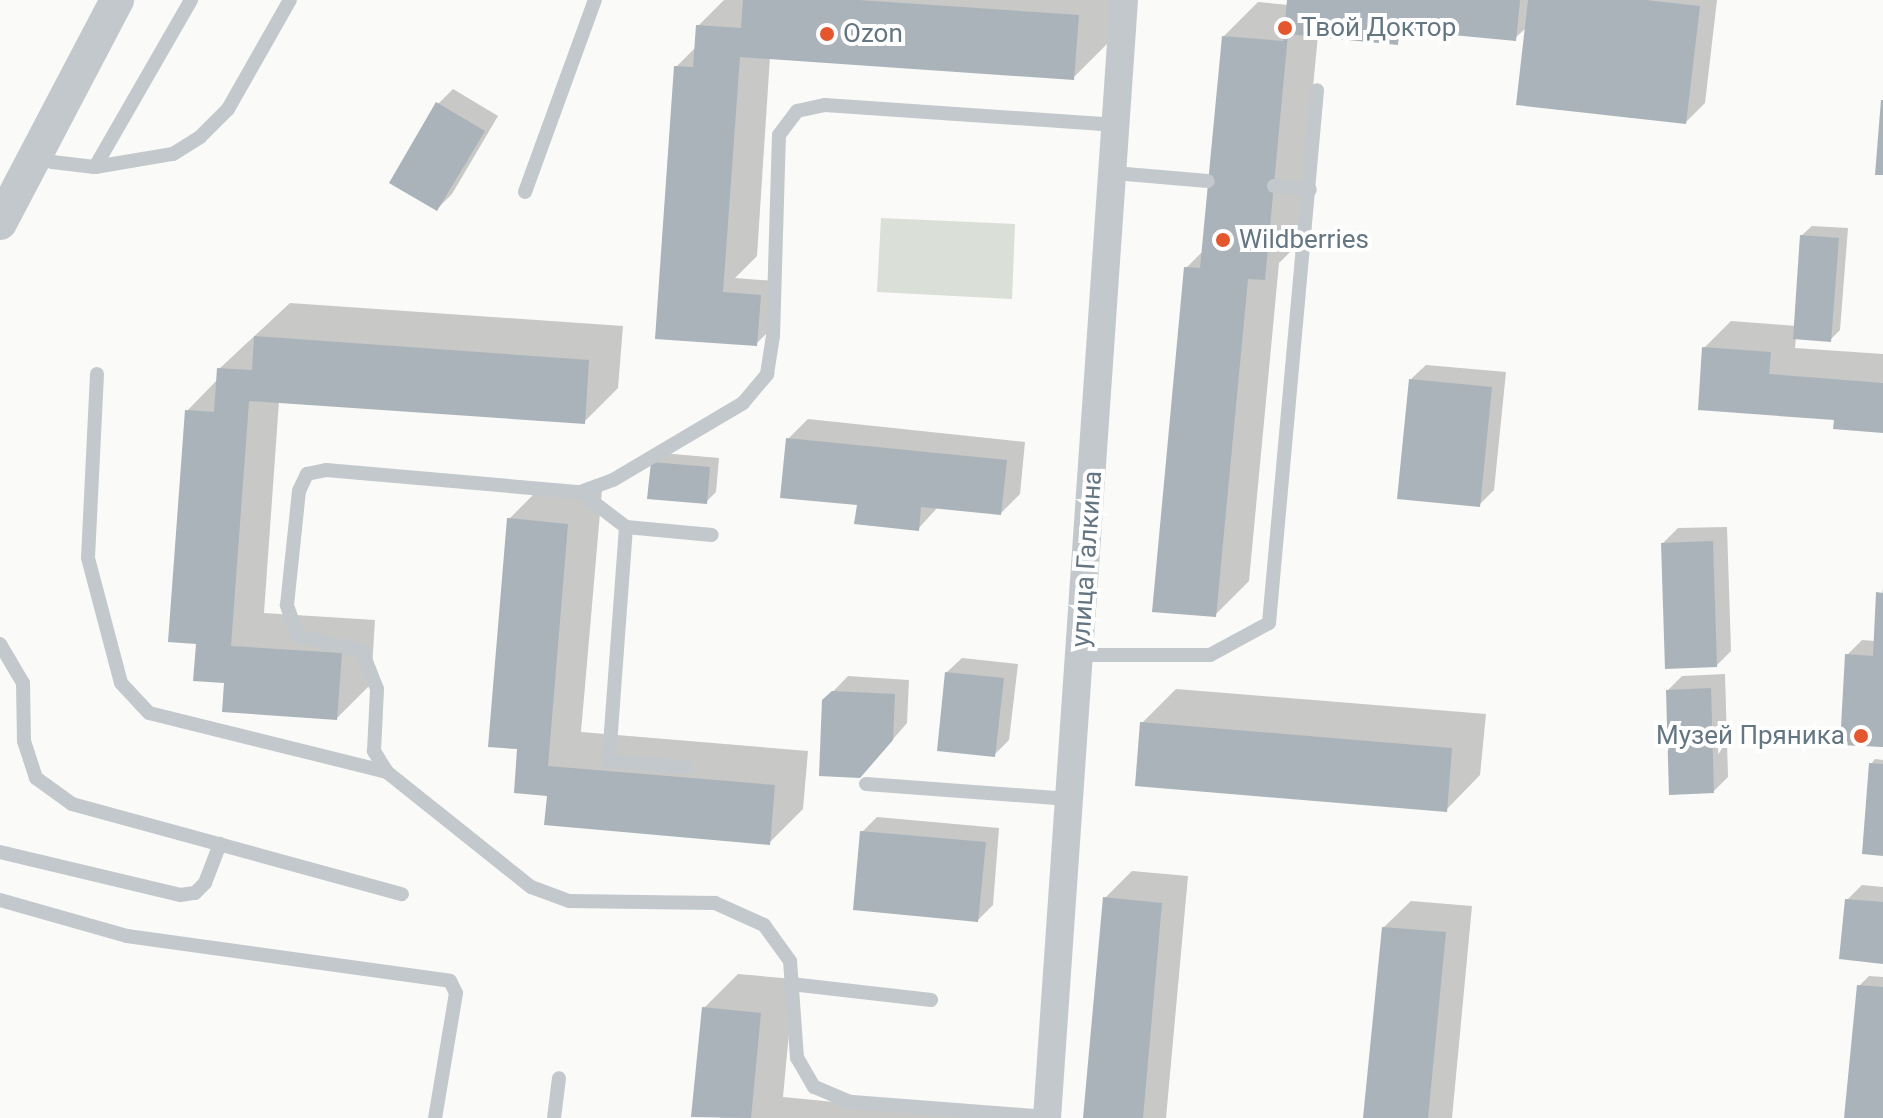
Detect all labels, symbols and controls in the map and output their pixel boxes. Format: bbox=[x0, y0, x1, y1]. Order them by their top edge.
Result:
place label: Твой Доктор bbox=[1301, 12, 1456, 44]
place label: Ozon bbox=[843, 18, 903, 50]
marker: Твой Доктор bbox=[1276, 19, 1294, 37]
marker: Ozon bbox=[818, 25, 836, 43]
place label: Wildberries bbox=[1239, 224, 1369, 256]
marker: Wildberries bbox=[1214, 231, 1232, 249]
street label: улица Галкина bbox=[1065, 470, 1109, 648]
place label: Музей Пряника bbox=[1656, 720, 1845, 752]
marker: Музей Пряника bbox=[1852, 727, 1870, 745]

